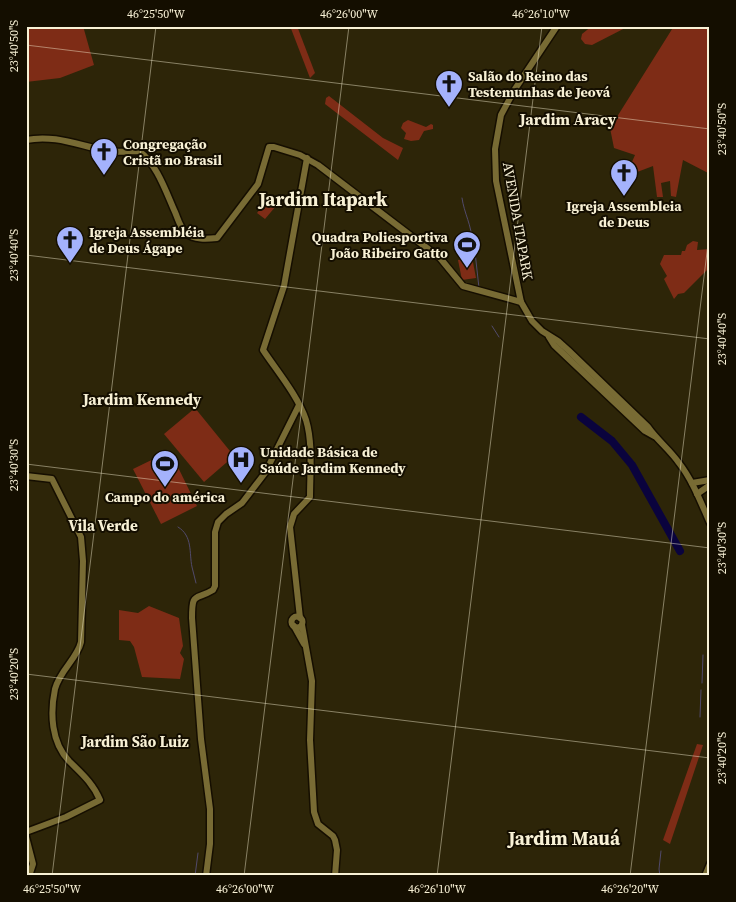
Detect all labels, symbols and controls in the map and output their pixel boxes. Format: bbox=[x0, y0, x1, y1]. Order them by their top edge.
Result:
text: 46°25'50"W bbox=[127, 6, 185, 22]
text: 46°26'00"W bbox=[320, 6, 378, 22]
text: 46°26'10"W bbox=[512, 6, 570, 22]
text: 23°40'50"S bbox=[6, 20, 22, 72]
place label: Salão do Reino das Testemunhas de Jeová bbox=[468, 66, 611, 102]
church icon: Salão do Reino das Testemunhas de Jeová bbox=[434, 69, 464, 108]
text: 23°40'50"S bbox=[714, 103, 730, 155]
district label: Jardim Aracy bbox=[519, 108, 617, 130]
place label: Congregação Cristã no Brasil bbox=[123, 134, 222, 170]
church icon: Congregação Cristã no Brasil bbox=[89, 137, 119, 176]
church icon: Igreja Assembleia de Deus bbox=[609, 158, 639, 197]
street label: AVENIDA ITAPARK bbox=[498, 161, 538, 282]
district label: Jardim Itapark bbox=[258, 186, 388, 212]
place label: Igreja Assembleia de Deus bbox=[566, 196, 682, 232]
place label: Igreja Assembléia de Deus Ágape bbox=[89, 222, 205, 258]
church icon: Igreja Assembléia de Deus Ágape bbox=[55, 225, 85, 264]
place label: Quadra Poliesportiva João Ribeiro Gatto bbox=[312, 227, 449, 263]
text: 23°40'40"S bbox=[6, 229, 22, 281]
sports icon: Quadra Poliesportiva João Ribeiro Gatto bbox=[452, 230, 482, 269]
text: 23°40'40"S bbox=[714, 313, 730, 365]
district label: Jardim Kennedy bbox=[82, 388, 202, 410]
text: 23°40'30"S bbox=[6, 439, 22, 491]
place label: Unidade Básica de Saúde Jardim Kennedy bbox=[260, 442, 406, 478]
hospital icon: Unidade Básica de Saúde Jardim Kennedy bbox=[226, 445, 256, 484]
sports icon: Campo do américa bbox=[150, 449, 180, 488]
place label: Campo do américa bbox=[105, 487, 226, 507]
district label: Vila Verde bbox=[68, 515, 138, 536]
text: 23°40'30"S bbox=[714, 522, 730, 574]
text: 23°40'20"S bbox=[6, 648, 22, 700]
district label: Jardim São Luiz bbox=[80, 731, 189, 752]
text: 23°40'20"S bbox=[714, 732, 730, 784]
district label: Jardim Mauá bbox=[507, 825, 621, 851]
text: 46°25'50"W bbox=[23, 881, 81, 897]
text: 46°26'00"W bbox=[216, 881, 274, 897]
text: 46°26'10"W bbox=[408, 881, 466, 897]
text: 46°26'20"W bbox=[601, 881, 659, 897]

